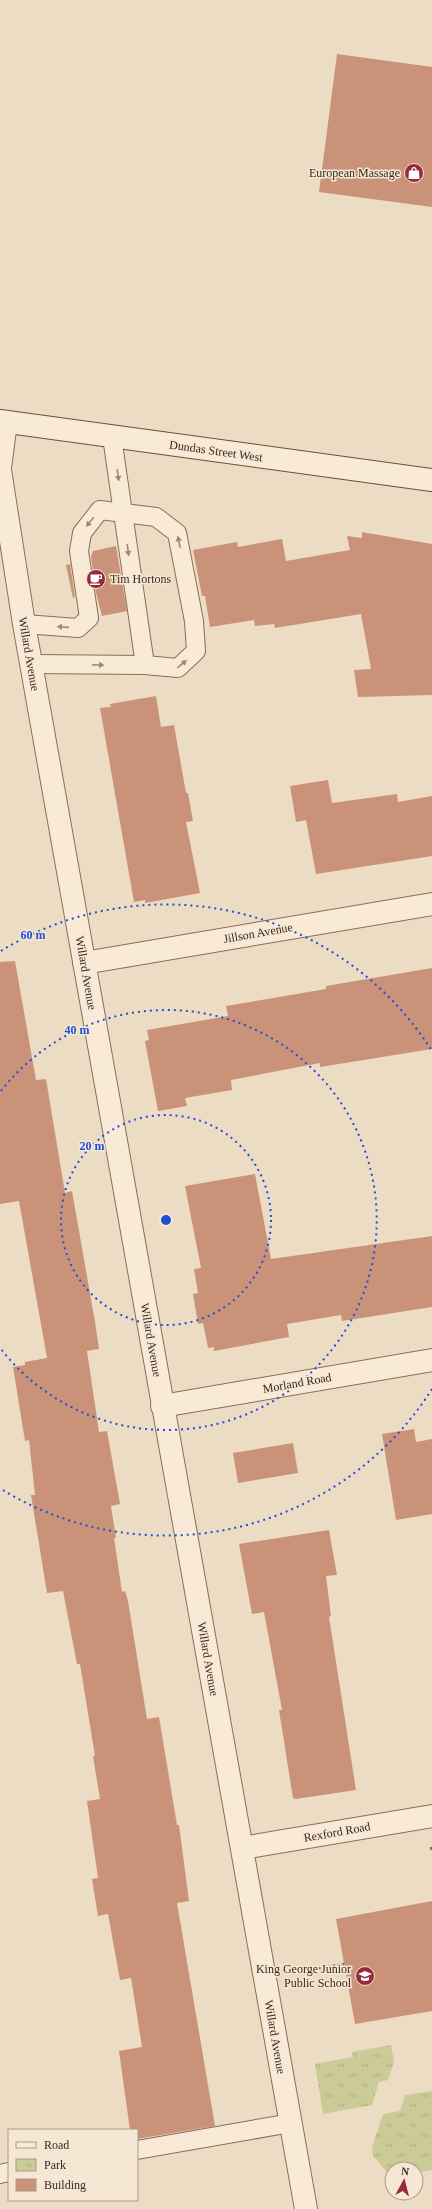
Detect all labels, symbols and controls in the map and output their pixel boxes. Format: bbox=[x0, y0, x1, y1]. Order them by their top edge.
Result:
shop icon: European Massage bbox=[403, 162, 425, 184]
place label: European Massage bbox=[309, 166, 400, 180]
street label: Dundas Street West bbox=[168, 438, 264, 465]
one-way arrow bbox=[114, 468, 121, 481]
one-way arrow bbox=[86, 517, 94, 528]
one-way arrow bbox=[175, 535, 181, 548]
one-way arrow bbox=[125, 544, 131, 556]
cafe icon: Tim Hortons bbox=[85, 568, 107, 590]
place label: Tim Hortons bbox=[110, 572, 172, 586]
street label: Willard Avenue bbox=[16, 616, 42, 692]
one-way arrow bbox=[57, 624, 69, 630]
one-way arrow bbox=[177, 659, 187, 668]
one-way arrow bbox=[92, 661, 104, 668]
street label: Jillson Avenue bbox=[222, 920, 294, 946]
text: 60 m bbox=[21, 928, 46, 942]
street label: Willard Avenue bbox=[73, 935, 99, 1011]
text: 40 m bbox=[65, 1023, 90, 1037]
text: 20 m bbox=[80, 1139, 105, 1153]
centre of rings bbox=[159, 1213, 173, 1227]
street label: Willard Avenue bbox=[138, 1302, 164, 1378]
street label: Morland Road bbox=[261, 1370, 333, 1396]
street label: Willard Avenue bbox=[195, 1621, 221, 1697]
street label: Rexford Road bbox=[302, 1819, 372, 1845]
place label: King George Junior Public School bbox=[256, 1962, 352, 1990]
school or university icon: King George Junior Public School bbox=[354, 1965, 376, 1987]
street label: Willard Avenue bbox=[262, 1999, 288, 2075]
legend bbox=[8, 2129, 138, 2201]
text: Road bbox=[44, 2138, 69, 2152]
text: Park bbox=[44, 2158, 66, 2172]
north arrow bbox=[384, 2161, 424, 2201]
text: N bbox=[401, 2165, 410, 2178]
text: Building bbox=[44, 2178, 86, 2192]

